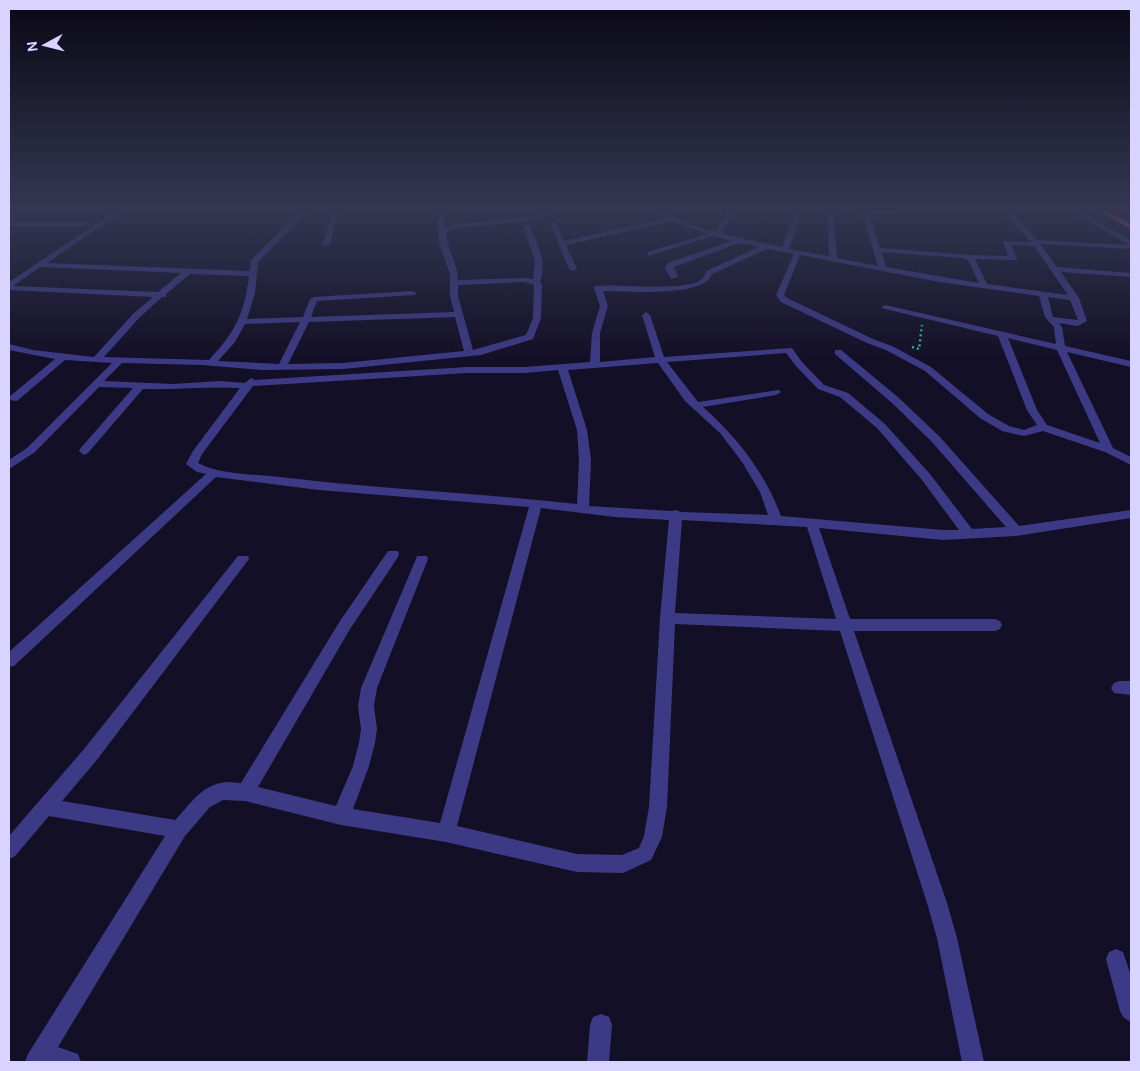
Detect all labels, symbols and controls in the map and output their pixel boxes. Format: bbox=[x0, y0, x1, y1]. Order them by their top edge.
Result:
north arrow bbox=[20, 20, 70, 70]
text: N bbox=[23, 40, 42, 53]

